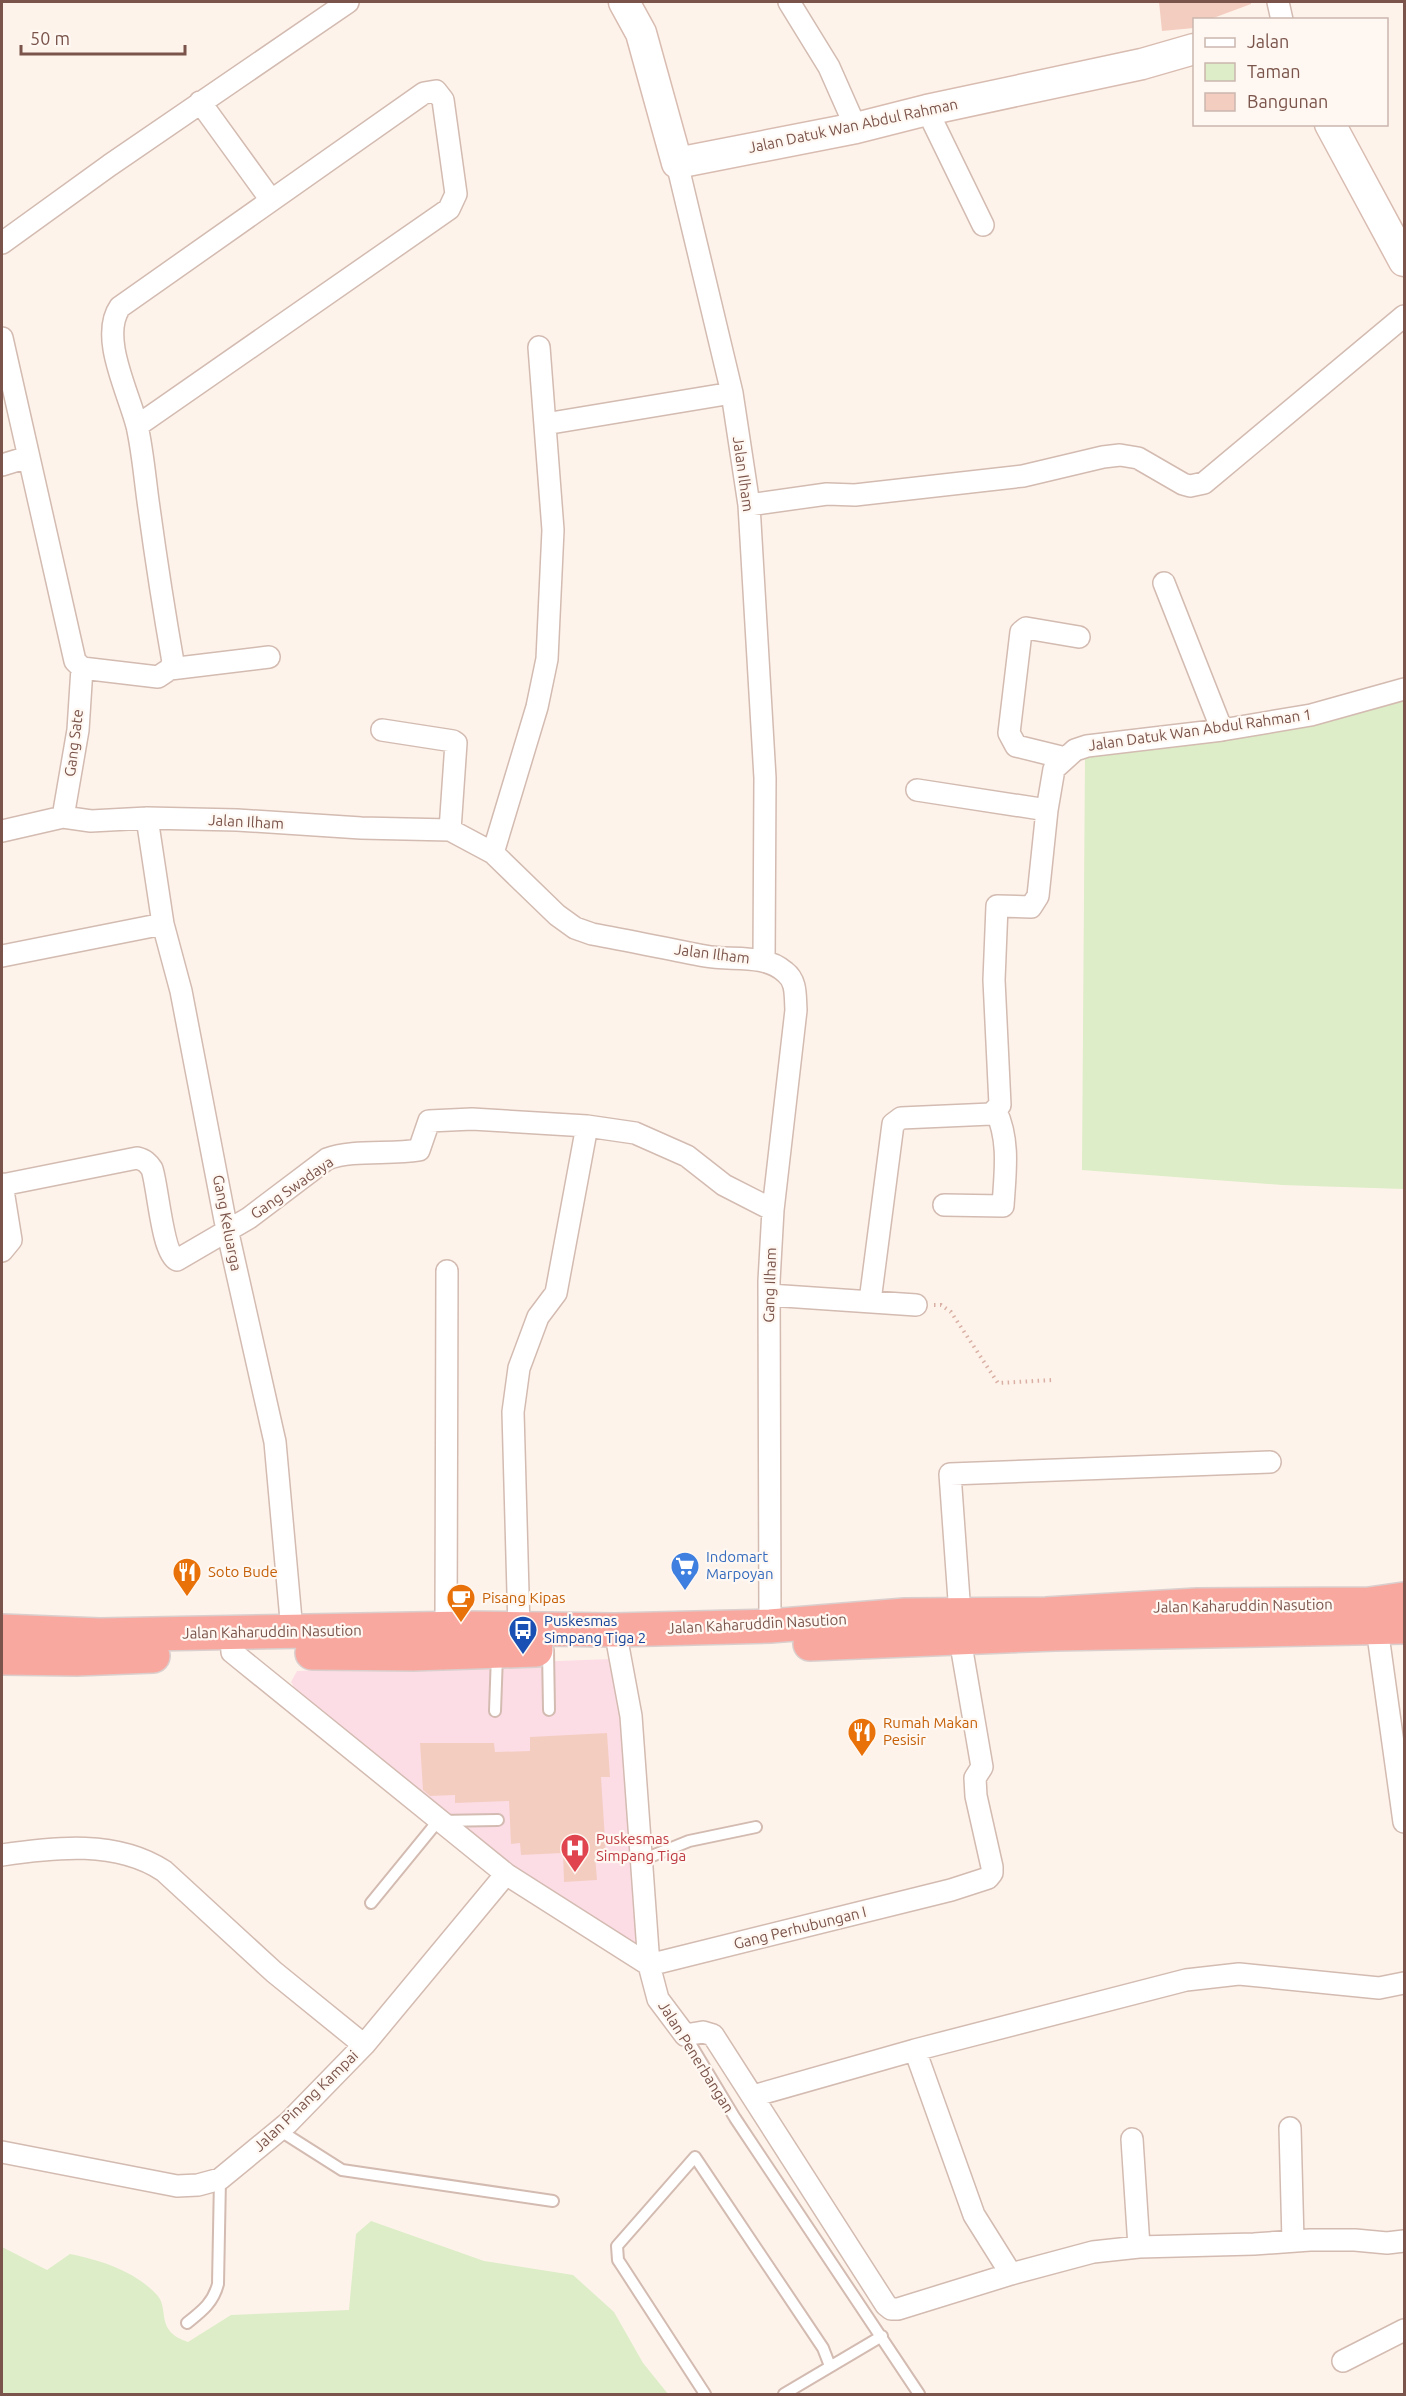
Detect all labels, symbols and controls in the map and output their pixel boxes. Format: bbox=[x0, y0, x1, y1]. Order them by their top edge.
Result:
scale bar bbox=[21, 18, 184, 56]
legend bbox=[1193, 18, 1388, 126]
text: 50 m bbox=[30, 28, 70, 48]
text: Jalan bbox=[1247, 31, 1289, 51]
text: Taman bbox=[1247, 61, 1301, 81]
text: Bangunan bbox=[1247, 91, 1328, 111]
street label: Jalan Datuk Wan Abdul Rahman bbox=[747, 95, 959, 156]
street label: Jalan Ilham bbox=[730, 435, 757, 513]
street label: Jalan Datuk Wan Abdul Rahman 1 bbox=[1087, 705, 1313, 754]
street label: Gang Sate bbox=[61, 708, 86, 778]
street label: Jalan Ilham bbox=[208, 811, 284, 832]
street label: Jalan Ilham bbox=[673, 940, 751, 967]
street label: Gang Swadaya bbox=[247, 1153, 336, 1222]
street label: Gang Keluarga bbox=[210, 1173, 245, 1272]
street label: Gang Ilham bbox=[760, 1247, 779, 1323]
place label: Indomart Marpoyan bbox=[706, 1548, 773, 1582]
supermarket icon: Indomart Marpoyan bbox=[669, 1550, 701, 1592]
restaurant icon: Soto Bude bbox=[171, 1556, 203, 1598]
place label: Soto Bude bbox=[208, 1563, 278, 1580]
cafe icon: Pisang Kipas bbox=[445, 1582, 477, 1624]
place label: Pisang Kipas bbox=[482, 1589, 566, 1606]
street label: Jalan Kaharuddin Nasution bbox=[1153, 1595, 1333, 1616]
street label: Jalan Kaharuddin Nasution bbox=[667, 1610, 847, 1637]
place label: Puskesmas Simpang Tiga 2 bbox=[544, 1612, 646, 1646]
bus stop icon: Puskesmas Simpang Tiga 2 bbox=[507, 1614, 539, 1656]
street label: Jalan Kaharuddin Nasution bbox=[182, 1621, 362, 1642]
place label: Rumah Makan Pesisir bbox=[883, 1714, 978, 1748]
restaurant icon: Rumah Makan Pesisir bbox=[846, 1716, 878, 1758]
place label: Puskesmas Simpang Tiga bbox=[596, 1830, 686, 1864]
hospital icon: Puskesmas Simpang Tiga bbox=[559, 1832, 591, 1874]
street label: Gang Perhubungan I bbox=[732, 1903, 868, 1952]
street label: Jalan Penerbangan bbox=[655, 1998, 738, 2116]
street label: Jalan Pinang Kampai bbox=[250, 2047, 361, 2155]

